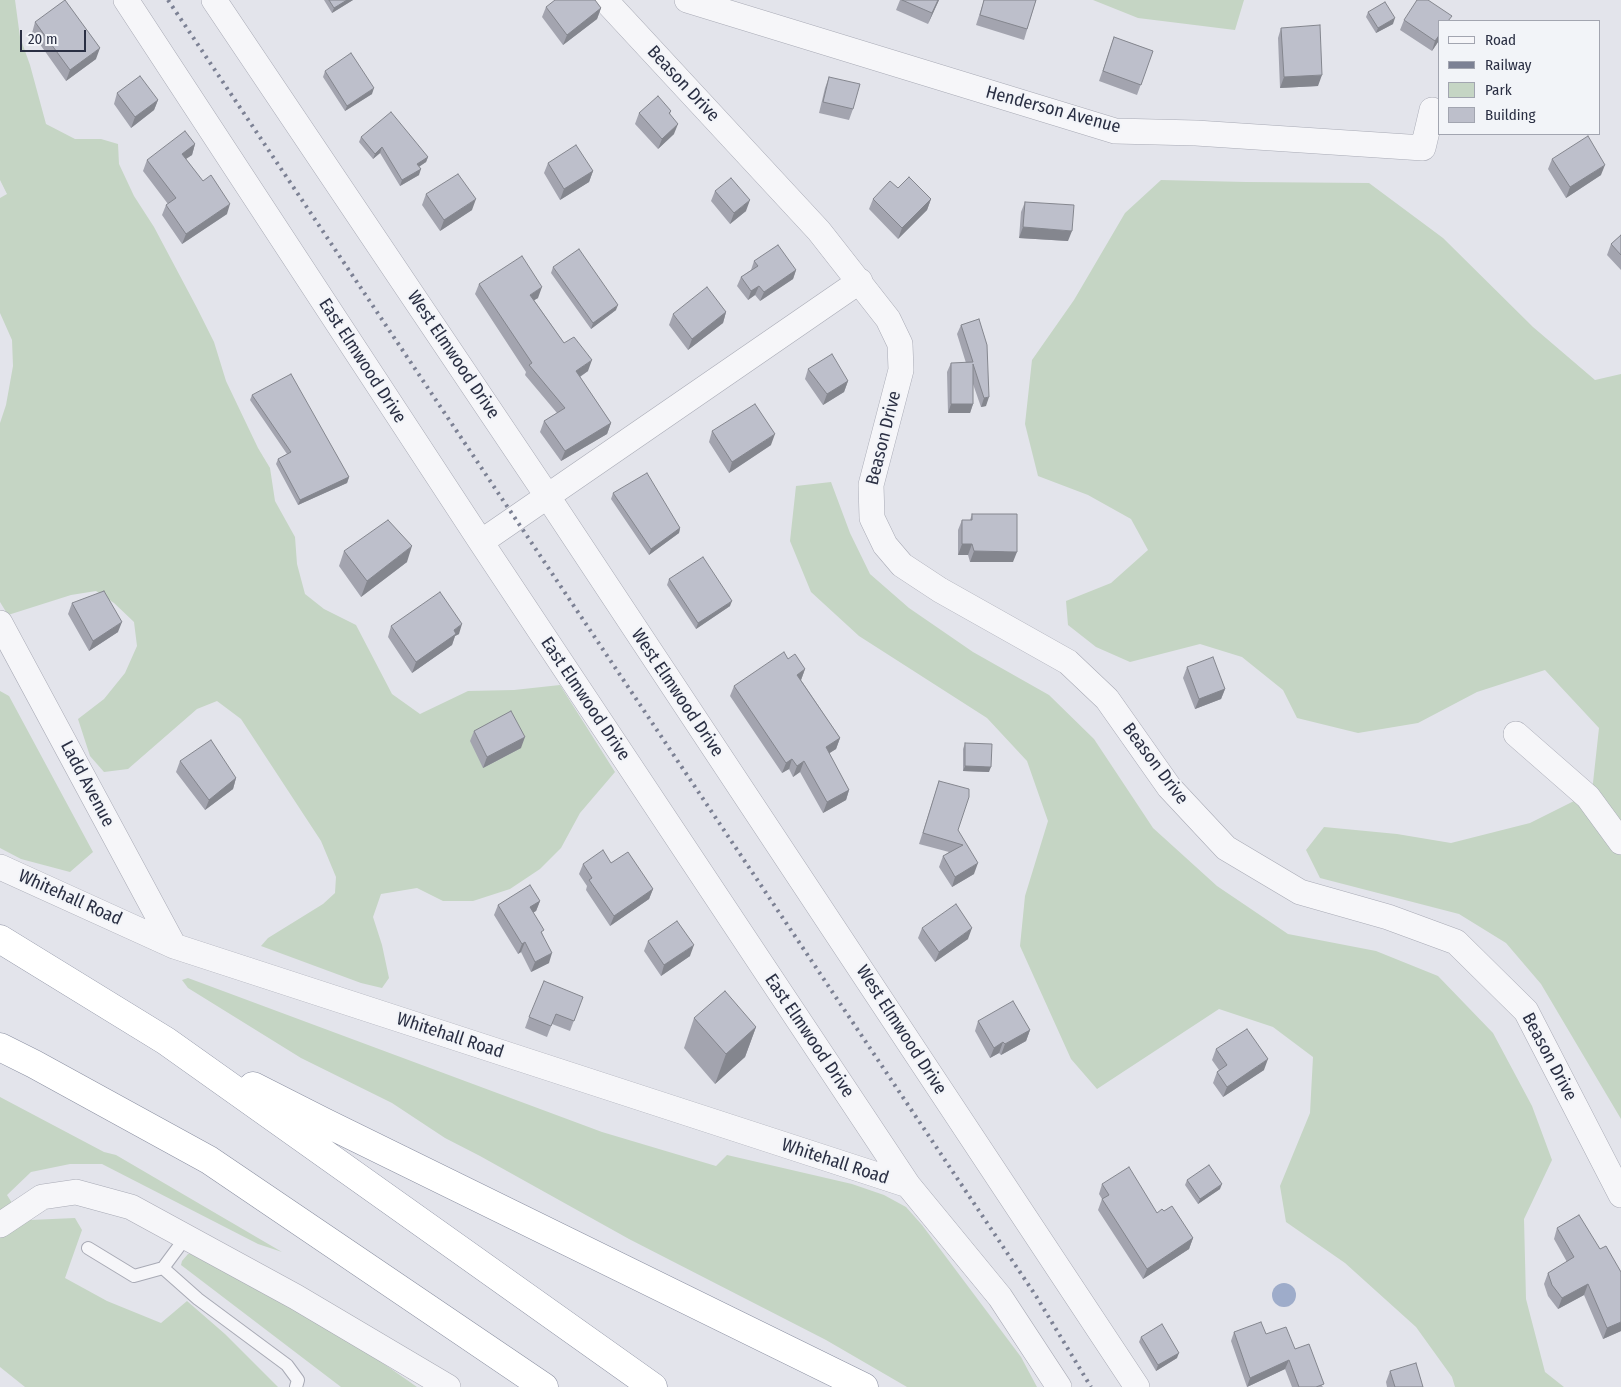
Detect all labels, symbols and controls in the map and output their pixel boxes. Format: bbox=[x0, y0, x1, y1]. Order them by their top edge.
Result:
scale bar bbox=[22, 20, 89, 52]
legend bbox=[1438, 20, 1601, 135]
text: 20 m bbox=[28, 30, 58, 48]
text: Road bbox=[1485, 31, 1516, 49]
street label: Beason Drive bbox=[642, 41, 724, 127]
text: Railway bbox=[1485, 56, 1532, 74]
text: Park bbox=[1485, 81, 1512, 99]
street label: Henderson Avenue bbox=[983, 82, 1123, 138]
text: Building bbox=[1485, 106, 1536, 124]
street label: West Elmwood Drive bbox=[402, 287, 504, 423]
street label: East Elmwood Drive bbox=[314, 295, 410, 427]
street label: Beason Drive bbox=[862, 389, 906, 487]
street label: West Elmwood Drive bbox=[626, 625, 728, 761]
street label: East Elmwood Drive bbox=[536, 633, 634, 765]
street label: Beason Drive bbox=[1117, 719, 1193, 809]
street label: Ladd Avenue bbox=[55, 737, 119, 831]
street label: Whitehall Road bbox=[15, 866, 125, 930]
street label: West Elmwood Drive bbox=[851, 961, 951, 1099]
street label: East Elmwood Drive bbox=[760, 970, 858, 1102]
street label: Whitehall Road bbox=[394, 1009, 506, 1063]
street label: Beason Drive bbox=[1517, 1009, 1581, 1105]
street label: Whitehall Road bbox=[779, 1135, 891, 1189]

